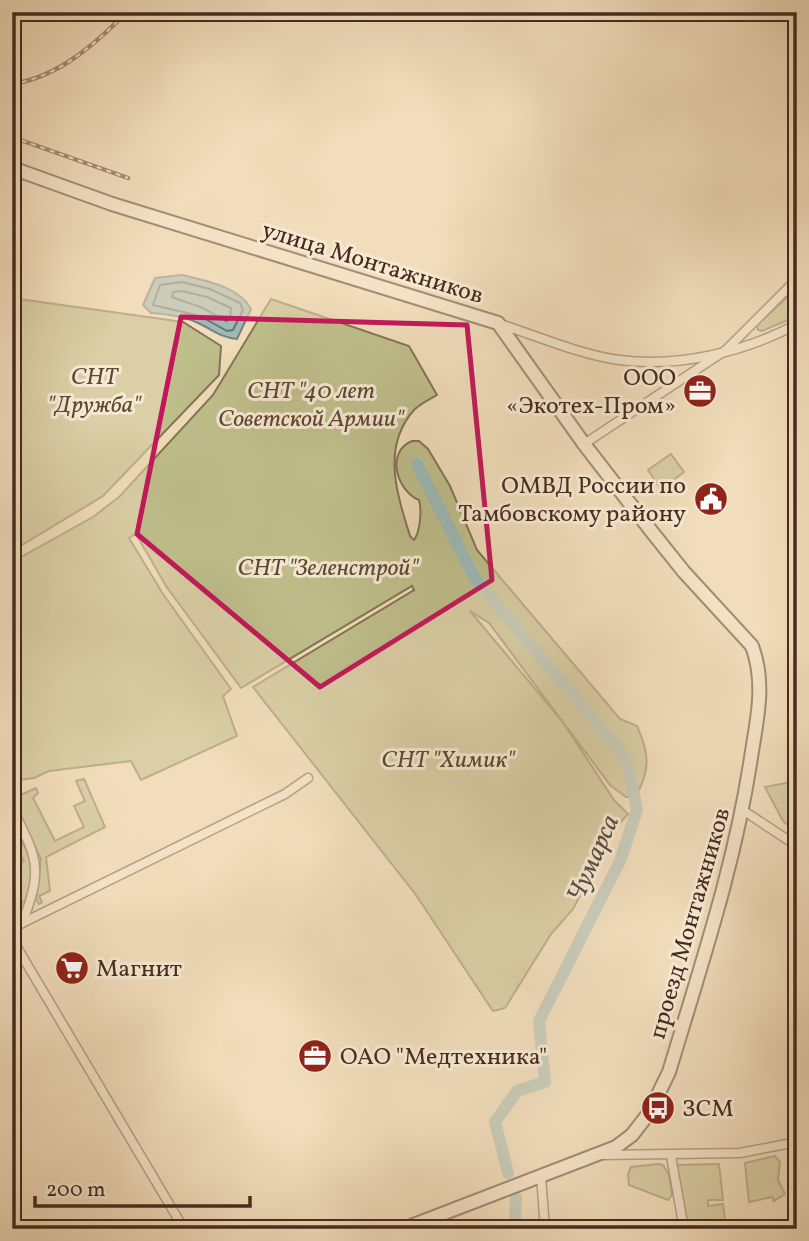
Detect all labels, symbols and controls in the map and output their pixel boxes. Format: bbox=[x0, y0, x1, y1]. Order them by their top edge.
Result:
street label: улица Монтажников bbox=[257, 214, 487, 314]
park label: СНТ "Дружба" bbox=[47, 361, 142, 423]
place label: ООО «Экотех-Пром» bbox=[507, 362, 676, 424]
office icon: ООО «Экотех-Пром» bbox=[681, 372, 719, 410]
park label: СНТ "40 лет Советской Армии" bbox=[218, 375, 405, 437]
place label: ОМВД России по Тамбовскому району bbox=[458, 470, 686, 532]
public building icon: ОМВД России по Тамбовскому району bbox=[692, 480, 730, 518]
park label: СНТ "Зеленстрой" bbox=[237, 552, 420, 586]
park label: СНТ "Химик" bbox=[381, 744, 516, 778]
street label: проезд Монтажников bbox=[642, 804, 740, 1043]
water label: Чумарса bbox=[559, 809, 629, 908]
supermarket icon: Магнит bbox=[53, 949, 91, 987]
place label: Магнит bbox=[96, 953, 182, 987]
office icon: ОАО "Медтехника" bbox=[296, 1037, 334, 1075]
place label: ОАО "Медтехника" bbox=[340, 1041, 547, 1075]
bus stop icon: ЗСМ bbox=[639, 1089, 677, 1127]
place label: ЗСМ bbox=[682, 1093, 734, 1127]
scale bar bbox=[35, 1164, 250, 1208]
text: 200 m bbox=[46, 1176, 106, 1205]

